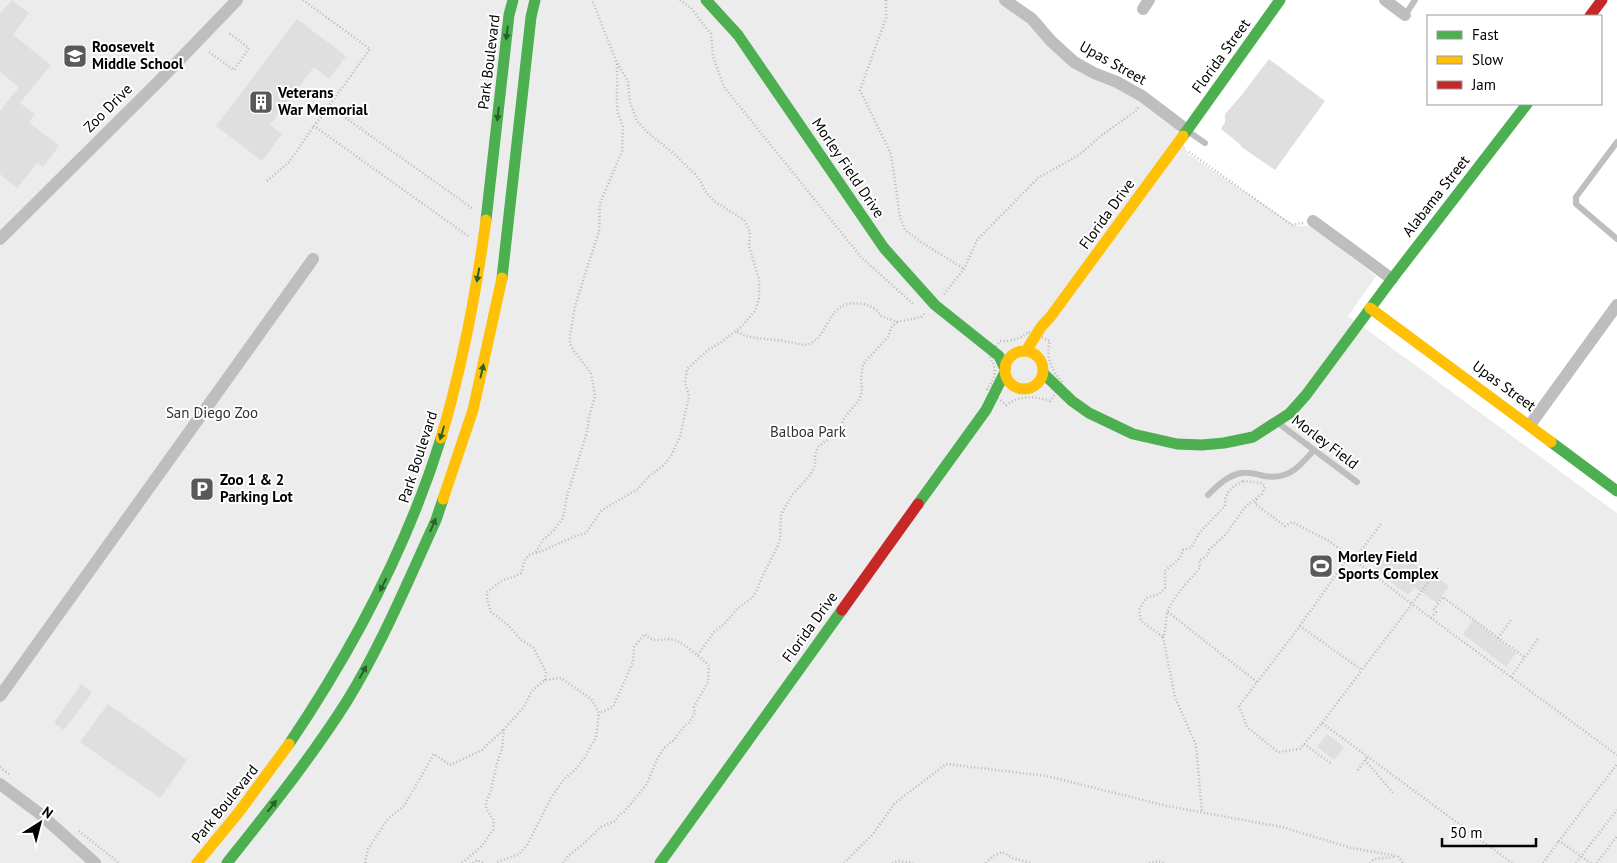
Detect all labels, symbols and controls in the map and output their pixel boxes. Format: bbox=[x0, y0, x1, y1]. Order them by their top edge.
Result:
street label: Park Boulevard bbox=[473, 13, 504, 111]
street label: Florida Street bbox=[1187, 15, 1254, 97]
legend bbox=[1427, 15, 1602, 105]
one-way arrow bbox=[503, 25, 511, 41]
text: Fast bbox=[1472, 25, 1499, 44]
street label: Upas Street bbox=[1076, 36, 1150, 89]
place label: Roosevelt Middle School bbox=[92, 37, 184, 73]
school or university icon: Roosevelt Middle School bbox=[62, 43, 88, 69]
text: Slow bbox=[1472, 50, 1503, 69]
text: Jam bbox=[1471, 75, 1496, 94]
street label: Zoo Drive bbox=[79, 79, 136, 136]
place label: Veterans War Memorial bbox=[277, 83, 368, 119]
building icon: Veterans War Memorial bbox=[248, 89, 274, 115]
one-way arrow bbox=[494, 106, 502, 122]
street label: Morley Field Drive bbox=[808, 114, 889, 221]
street label: Alabama Street bbox=[1398, 151, 1473, 240]
street label: Florida Drive bbox=[1075, 175, 1139, 253]
one-way arrow bbox=[473, 267, 481, 283]
street label: Upas Street bbox=[1469, 356, 1540, 415]
one-way arrow bbox=[478, 363, 486, 378]
park label: San Diego Zoo bbox=[166, 403, 258, 422]
street label: Park Boulevard bbox=[394, 408, 441, 505]
street label: Morley Field bbox=[1288, 410, 1363, 473]
park label: Balboa Park bbox=[770, 422, 847, 441]
one-way arrow bbox=[437, 426, 445, 441]
place label: Zoo 1 & 2 Parking Lot bbox=[220, 470, 294, 506]
parking icon: Zoo 1 & 2 Parking Lot bbox=[189, 476, 215, 502]
one-way arrow bbox=[430, 518, 438, 532]
place label: Morley Field Sports Complex bbox=[1338, 547, 1439, 583]
sports icon: Morley Field Sports Complex bbox=[1308, 553, 1334, 579]
one-way arrow bbox=[379, 578, 387, 592]
street label: Florida Drive bbox=[778, 588, 842, 666]
one-way arrow bbox=[359, 665, 367, 679]
street label: Park Boulevard bbox=[187, 761, 262, 847]
north arrow bbox=[15, 798, 65, 848]
one-way arrow bbox=[267, 800, 278, 813]
text: N bbox=[39, 802, 57, 822]
scale bar bbox=[1442, 816, 1536, 848]
text: 50 m bbox=[1450, 823, 1483, 842]

